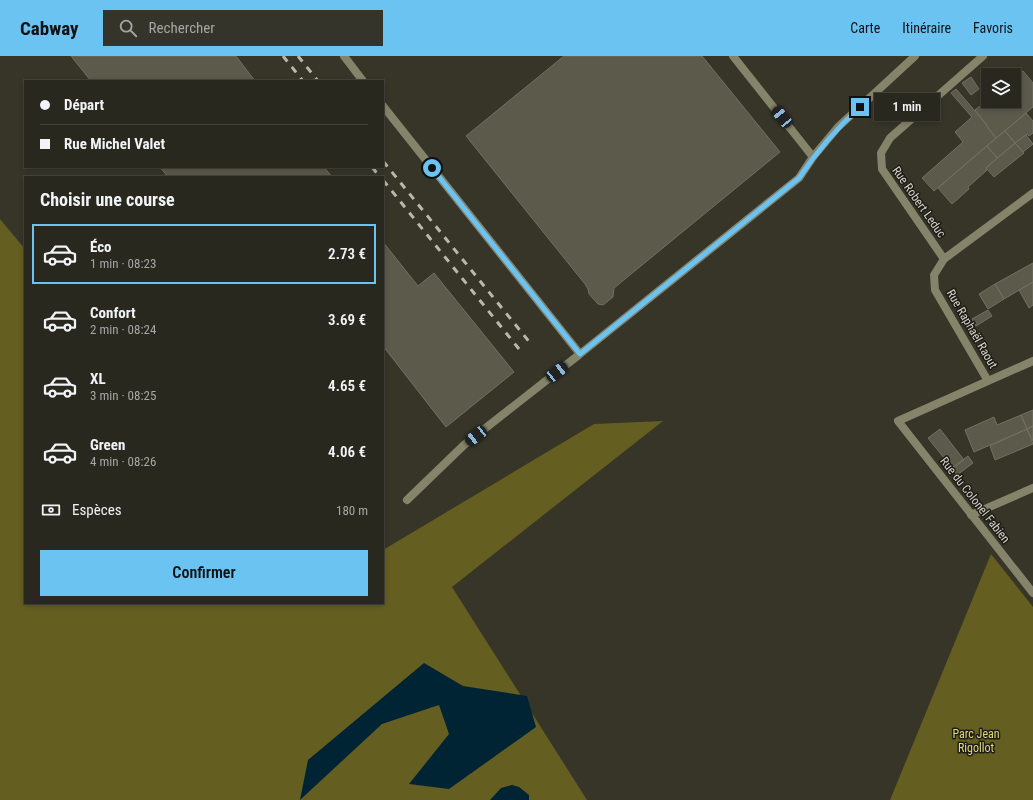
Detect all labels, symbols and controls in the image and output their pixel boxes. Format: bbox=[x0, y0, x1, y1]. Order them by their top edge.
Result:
search box bbox=[103, 10, 383, 46]
text: Cabway bbox=[20, 17, 79, 40]
icon: search bbox=[117, 17, 139, 39]
text: Rechercher bbox=[149, 19, 215, 37]
text: Carte bbox=[850, 20, 880, 36]
text: Itinéraire bbox=[902, 20, 951, 36]
text: Favoris bbox=[973, 20, 1013, 36]
map controls bbox=[981, 68, 1021, 108]
button: layers bbox=[981, 68, 1021, 108]
callout: 1 min bbox=[874, 93, 940, 121]
text: Départ bbox=[64, 96, 104, 114]
route end bbox=[851, 98, 869, 116]
text: 1 min bbox=[893, 99, 921, 114]
car bbox=[770, 104, 794, 130]
text: Rue Michel Valet bbox=[64, 135, 165, 153]
route start bbox=[423, 159, 441, 177]
street label: Rue Robert Leduc bbox=[889, 164, 949, 241]
text: Choisir une course bbox=[40, 189, 175, 210]
icon: car bbox=[42, 236, 78, 272]
text: Éco bbox=[90, 238, 112, 256]
text: 2.73 € bbox=[328, 245, 366, 263]
text: 1 min · 08:23 bbox=[90, 256, 156, 271]
street label: Rue Raphaël Raout bbox=[944, 287, 1000, 371]
icon: car bbox=[42, 302, 78, 338]
text: Confort bbox=[90, 304, 136, 322]
text: 3.69 € bbox=[328, 311, 366, 329]
text: 2 min · 08:24 bbox=[90, 322, 156, 337]
car bbox=[544, 360, 570, 384]
icon: car bbox=[42, 368, 78, 404]
text: XL bbox=[90, 370, 106, 388]
text: 4.65 € bbox=[328, 377, 366, 395]
text: 3 min · 08:25 bbox=[90, 388, 156, 403]
car bbox=[463, 424, 489, 448]
icon: car bbox=[42, 434, 78, 470]
text: Green bbox=[90, 436, 125, 454]
text: 4.06 € bbox=[328, 443, 366, 461]
text: 4 min · 08:26 bbox=[90, 454, 156, 469]
street label: Rue du Colonel Fabien bbox=[937, 454, 1013, 546]
icon: cash bbox=[40, 499, 62, 521]
text: Espèces bbox=[72, 501, 122, 519]
text: 180 m bbox=[336, 503, 368, 518]
button: Confirmer bbox=[40, 550, 368, 596]
park label: Parc Jean Rigollot bbox=[952, 727, 1000, 755]

